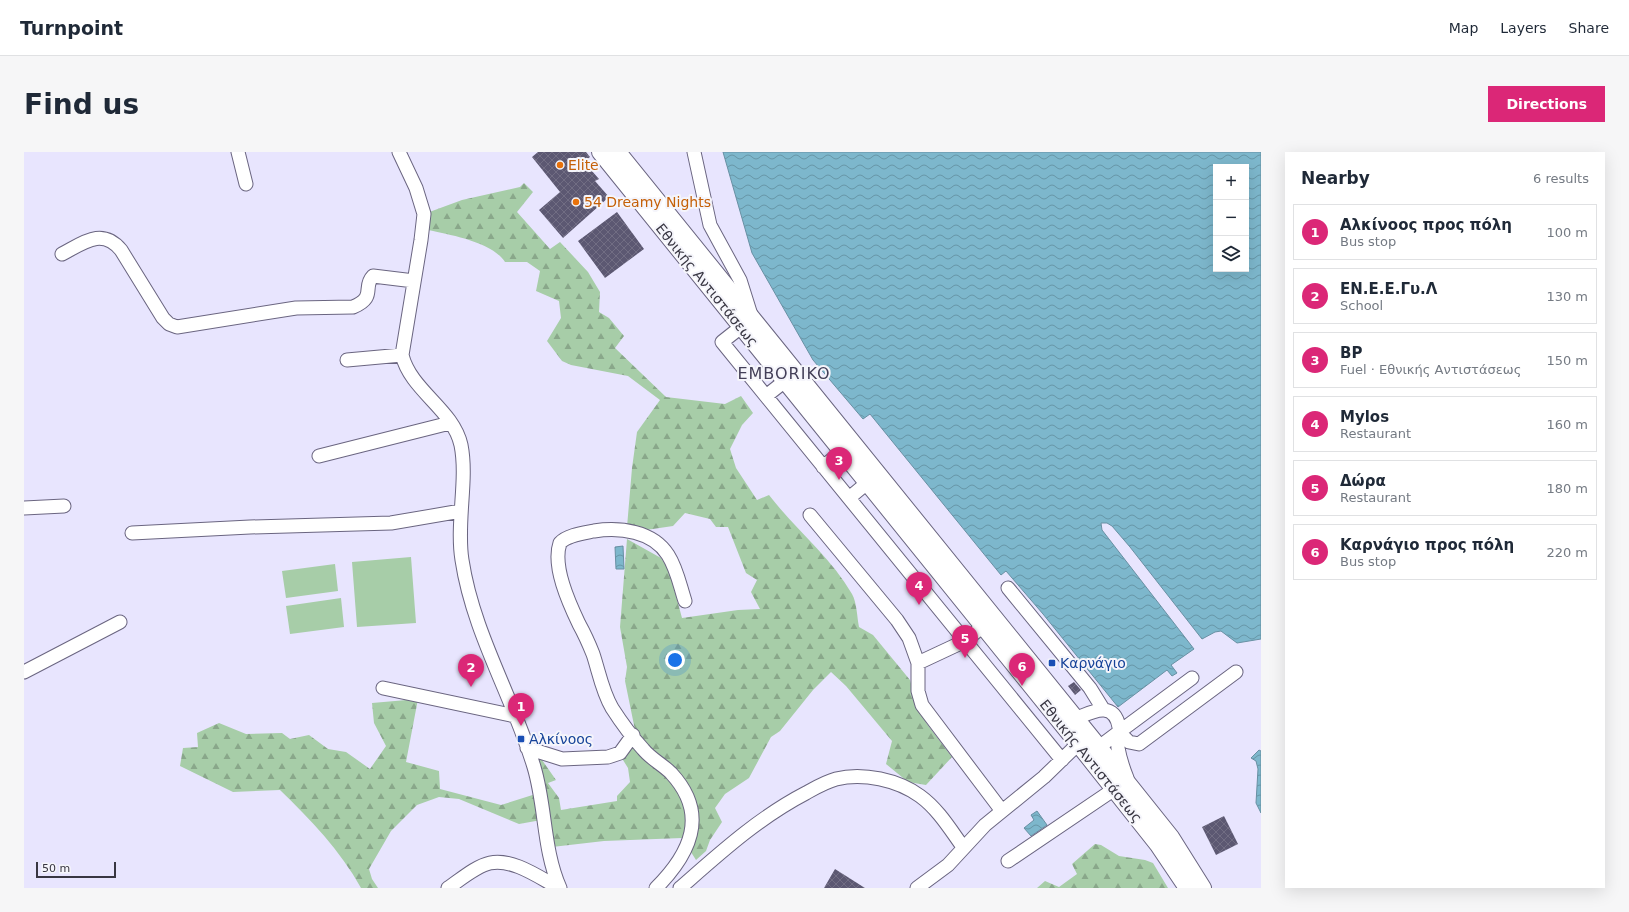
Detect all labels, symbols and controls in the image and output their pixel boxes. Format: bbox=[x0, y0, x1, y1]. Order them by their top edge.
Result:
text: Turnpoint bbox=[20, 17, 123, 39]
text: Map bbox=[1449, 20, 1478, 36]
text: Layers bbox=[1500, 20, 1547, 36]
text: Share bbox=[1569, 20, 1609, 36]
button: Directions bbox=[1488, 86, 1605, 122]
text: Find us bbox=[24, 88, 139, 121]
place label: Elite bbox=[568, 157, 599, 173]
marker: Elite bbox=[555, 160, 565, 170]
map controls bbox=[1213, 164, 1249, 272]
button: + bbox=[1213, 164, 1249, 200]
text: Nearby bbox=[1301, 168, 1370, 188]
text: 6 results bbox=[1533, 171, 1589, 186]
place label: 54 Dreamy Nights bbox=[584, 194, 711, 210]
marker: 54 Dreamy Nights bbox=[571, 197, 581, 207]
button: − bbox=[1213, 200, 1249, 236]
text: Αλκίνοος προς πόλη bbox=[1340, 216, 1512, 234]
street label: Εθνικής Αντιστάσεως bbox=[653, 220, 761, 350]
text: 1 bbox=[1310, 225, 1320, 240]
text: 100 m bbox=[1546, 225, 1588, 240]
text: Bus stop bbox=[1340, 234, 1396, 249]
button: layers bbox=[1213, 236, 1249, 272]
text: ΕΝ.Ε.Ε.Γυ.Λ bbox=[1340, 280, 1437, 298]
text: 2 bbox=[1310, 289, 1320, 304]
text: 130 m bbox=[1546, 289, 1588, 304]
text: School bbox=[1340, 298, 1383, 313]
text: BP bbox=[1340, 344, 1362, 362]
text: 3 bbox=[1310, 353, 1320, 368]
text: 150 m bbox=[1546, 353, 1588, 368]
text: Fuel · Εθνικής Αντιστάσεως bbox=[1340, 362, 1521, 377]
district label: EMBORIKO bbox=[737, 364, 831, 383]
text: Mylos bbox=[1340, 408, 1389, 426]
text: 4 bbox=[1310, 417, 1320, 432]
text: 160 m bbox=[1546, 417, 1588, 432]
text: Restaurant bbox=[1340, 426, 1411, 441]
pin: 3 bbox=[826, 447, 852, 480]
text: Δώρα bbox=[1340, 472, 1386, 490]
text: 5 bbox=[1310, 481, 1320, 496]
text: 180 m bbox=[1546, 481, 1588, 496]
text: Restaurant bbox=[1340, 490, 1411, 505]
text: Καρνάγιο προς πόλη bbox=[1340, 536, 1514, 554]
text: 6 bbox=[1310, 545, 1320, 560]
text: 220 m bbox=[1546, 545, 1588, 560]
text: Bus stop bbox=[1340, 554, 1396, 569]
pin: 4 bbox=[906, 572, 932, 605]
pin: 5 bbox=[952, 625, 978, 658]
your location bbox=[665, 650, 685, 670]
pin: 6 bbox=[1009, 653, 1035, 686]
pin: 2 bbox=[458, 654, 484, 687]
place label: Καρνάγιο bbox=[1060, 655, 1126, 671]
marker: Καρνάγιο bbox=[1047, 658, 1057, 668]
pin: 1 bbox=[508, 693, 534, 726]
street label: Εθνικής Αντιστάσεως bbox=[1037, 696, 1145, 826]
place label: Αλκίνοος bbox=[529, 731, 593, 747]
marker: Αλκίνοος bbox=[516, 734, 526, 744]
scale bar bbox=[36, 860, 116, 879]
text: 50 m bbox=[42, 862, 70, 875]

